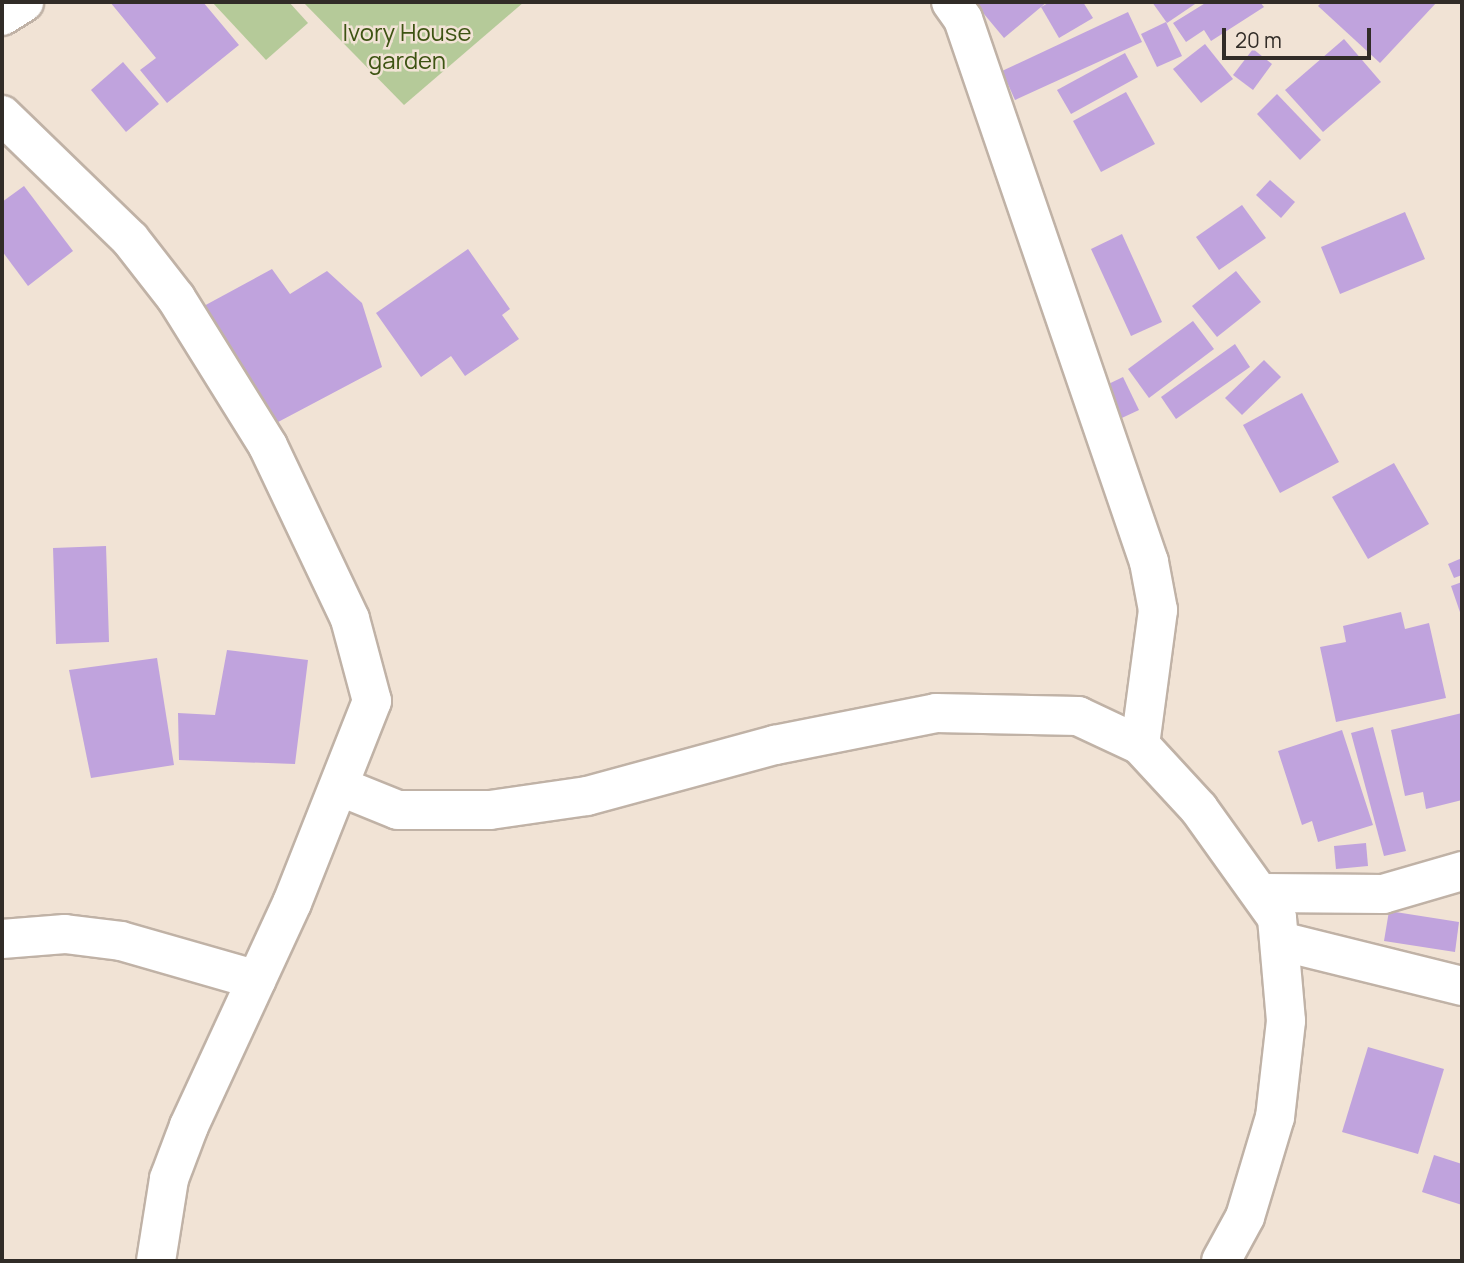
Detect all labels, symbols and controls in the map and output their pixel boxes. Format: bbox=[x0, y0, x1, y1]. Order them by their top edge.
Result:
scale bar bbox=[1226, 14, 1375, 58]
park label: Ivory House garden bbox=[343, 18, 471, 74]
text: 20 m bbox=[1235, 26, 1282, 54]

